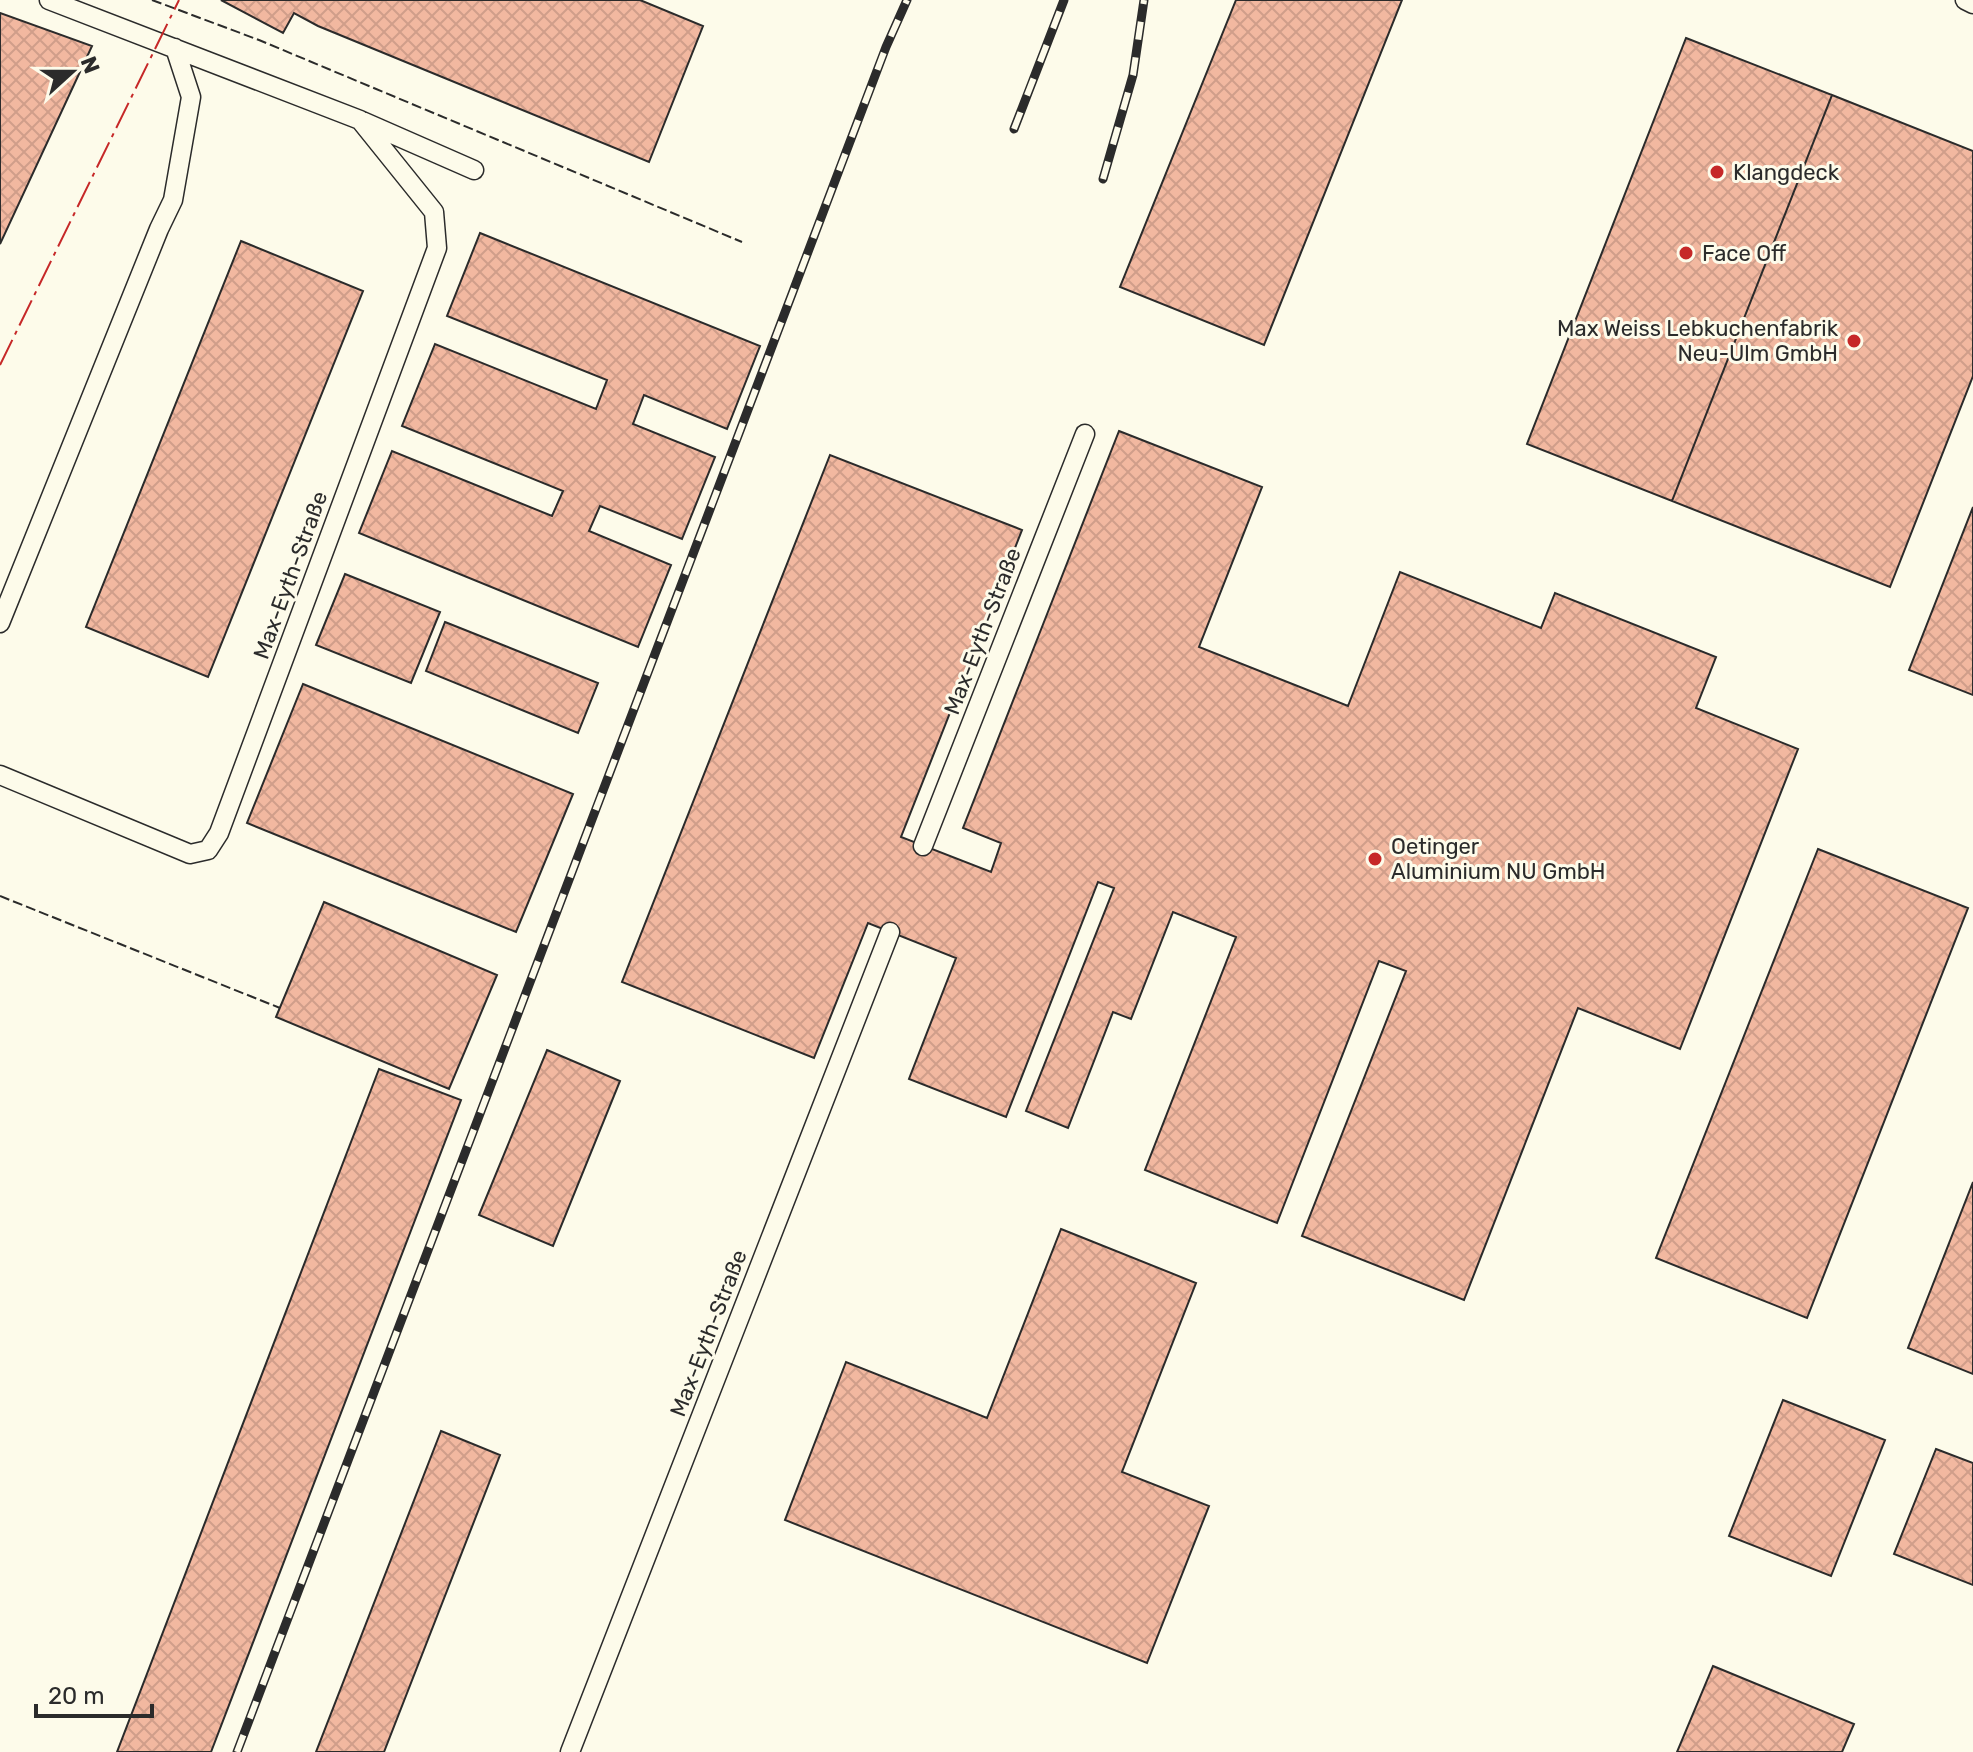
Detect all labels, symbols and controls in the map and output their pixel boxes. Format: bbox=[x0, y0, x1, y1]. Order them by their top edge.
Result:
north arrow bbox=[32, 32, 112, 112]
text: N bbox=[75, 53, 106, 77]
place label: Klangdeck bbox=[1733, 159, 1840, 186]
marker: Klangdeck bbox=[1708, 163, 1726, 181]
place label: Face Off bbox=[1702, 240, 1787, 267]
marker: Face Off bbox=[1677, 244, 1695, 262]
place label: Max Weiss Lebkuchenfabrik Neu-Ulm GmbH bbox=[1557, 315, 1839, 367]
marker: Max Weiss Lebkuchenfabrik Neu-Ulm GmbH bbox=[1845, 332, 1863, 350]
street label: Max-Eyth-Straße bbox=[248, 488, 333, 663]
street label: Max-Eyth-Straße bbox=[938, 544, 1027, 718]
place label: Oetinger Aluminium NU GmbH bbox=[1391, 833, 1606, 885]
marker: Oetinger Aluminium NU GmbH bbox=[1366, 850, 1384, 868]
street label: Max-Eyth-Straße bbox=[664, 1246, 753, 1420]
scale bar bbox=[36, 1668, 152, 1718]
text: 20 m bbox=[48, 1682, 105, 1710]

